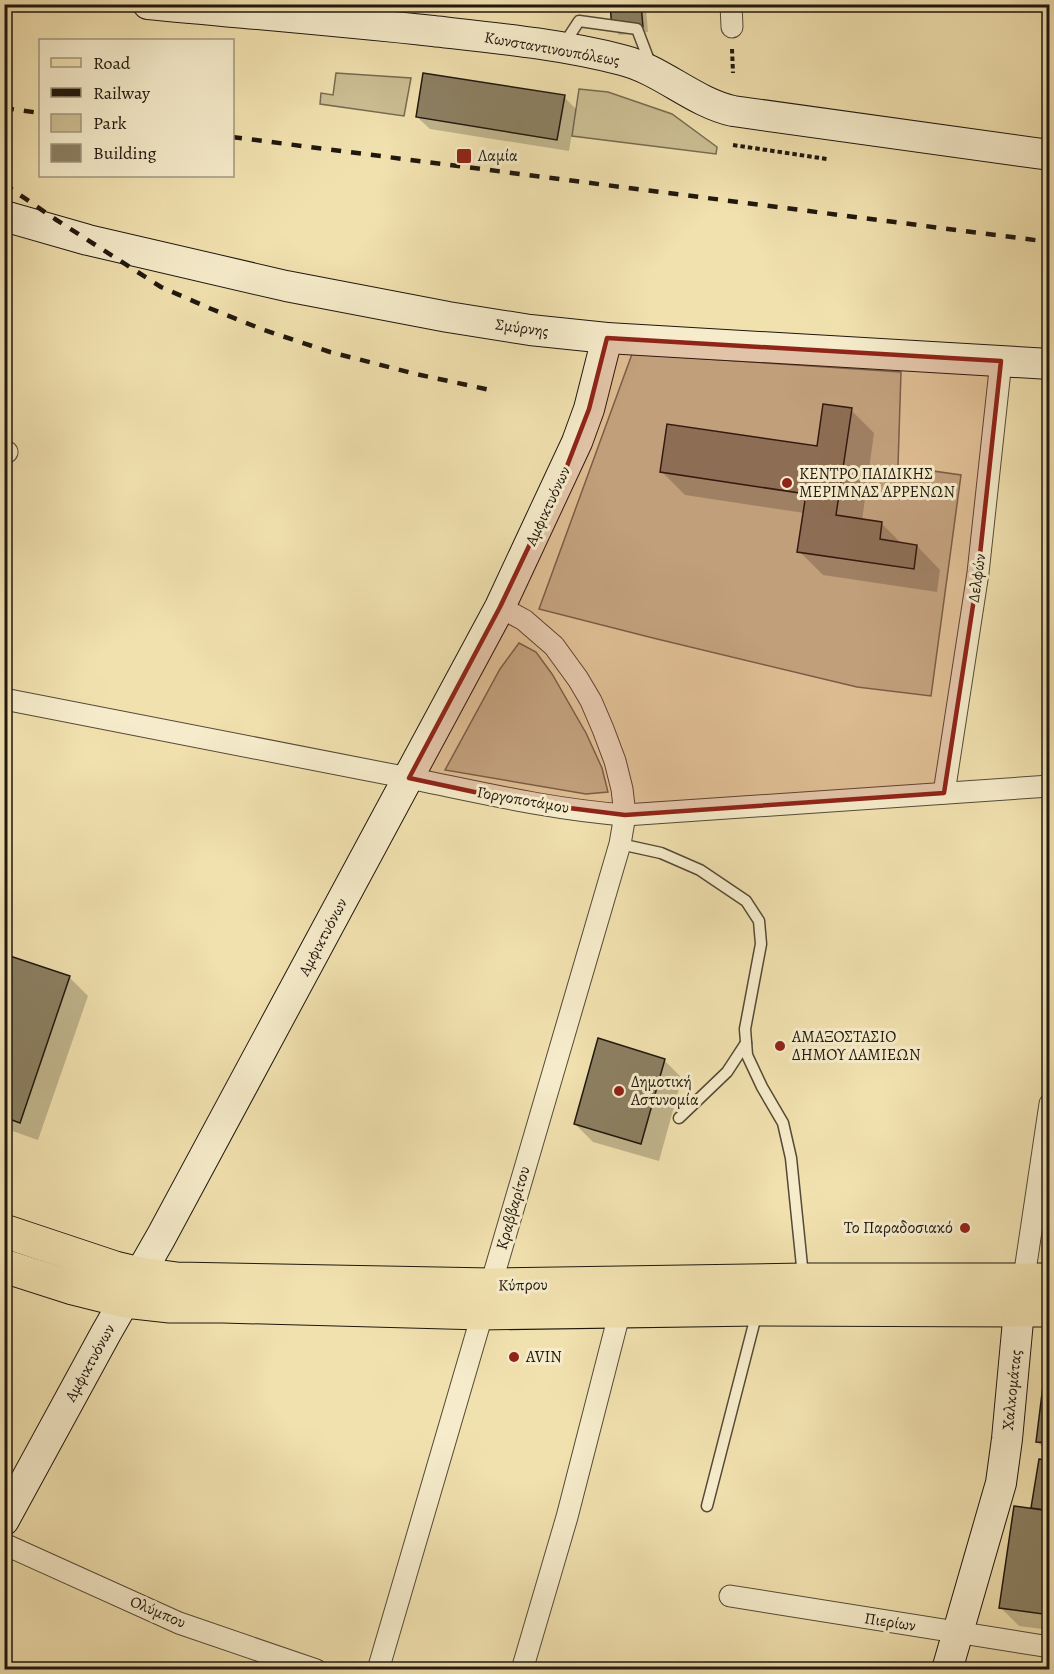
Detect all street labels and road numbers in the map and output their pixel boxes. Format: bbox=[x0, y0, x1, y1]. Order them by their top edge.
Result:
street label: Κωνσταντινουπόλεως bbox=[483, 26, 622, 72]
street label: Σμύρνης bbox=[494, 313, 550, 343]
street label: Αμφικτυόνων bbox=[520, 462, 576, 550]
street label: Δελφών bbox=[963, 552, 991, 604]
street label: Γοργοποτάμου bbox=[475, 781, 571, 819]
street label: Αμφικτυόνων bbox=[293, 894, 353, 981]
street label: Κραββαρίτου bbox=[491, 1164, 535, 1252]
street label: Κύπρου bbox=[498, 1274, 548, 1296]
street label: Αμφικτυόνων bbox=[59, 1320, 121, 1407]
street label: Χαλκομάτας bbox=[997, 1348, 1027, 1431]
street label: Ολύμπου bbox=[127, 1590, 189, 1634]
street label: Πιερίων bbox=[863, 1607, 918, 1637]

